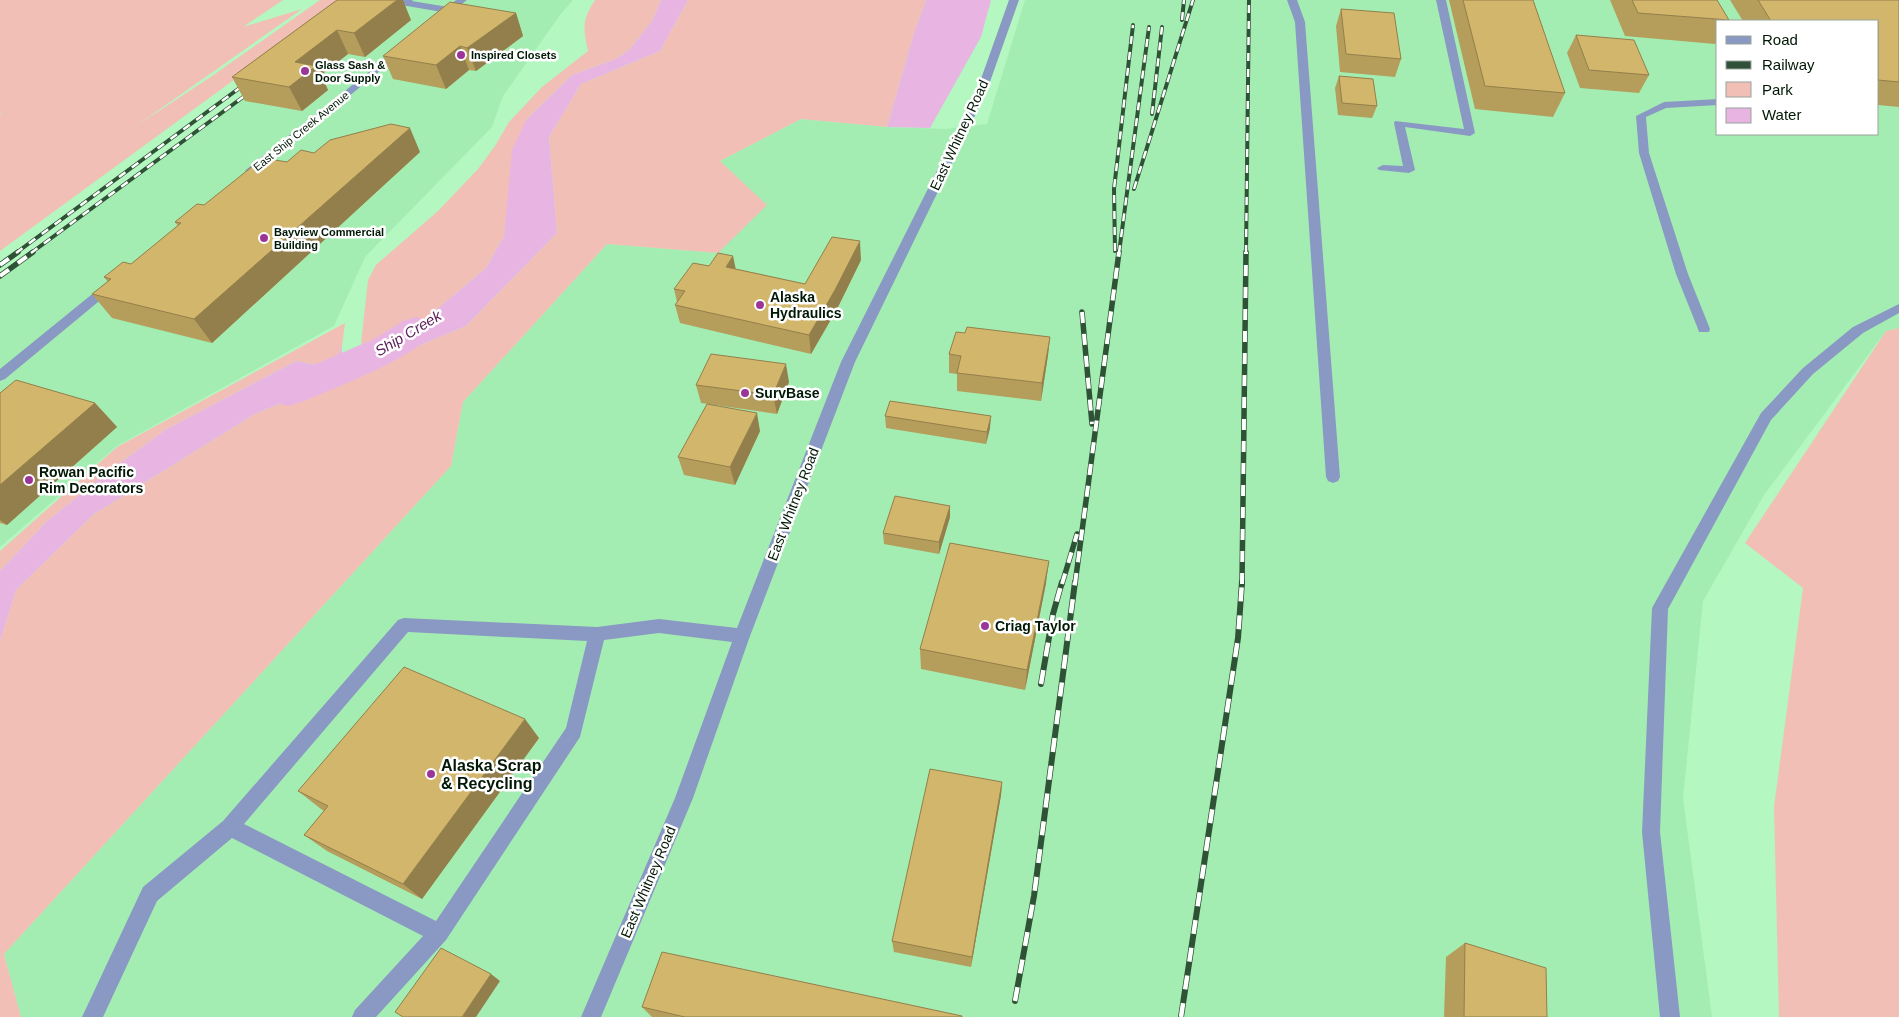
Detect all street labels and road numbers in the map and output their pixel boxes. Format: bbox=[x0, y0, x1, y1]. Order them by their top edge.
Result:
street label: East Whitney Road bbox=[926, 77, 992, 193]
street label: East Ship Creek Avenue bbox=[251, 89, 351, 173]
street label: East Whitney Road bbox=[764, 445, 822, 563]
street label: East Whitney Road bbox=[617, 824, 679, 940]

